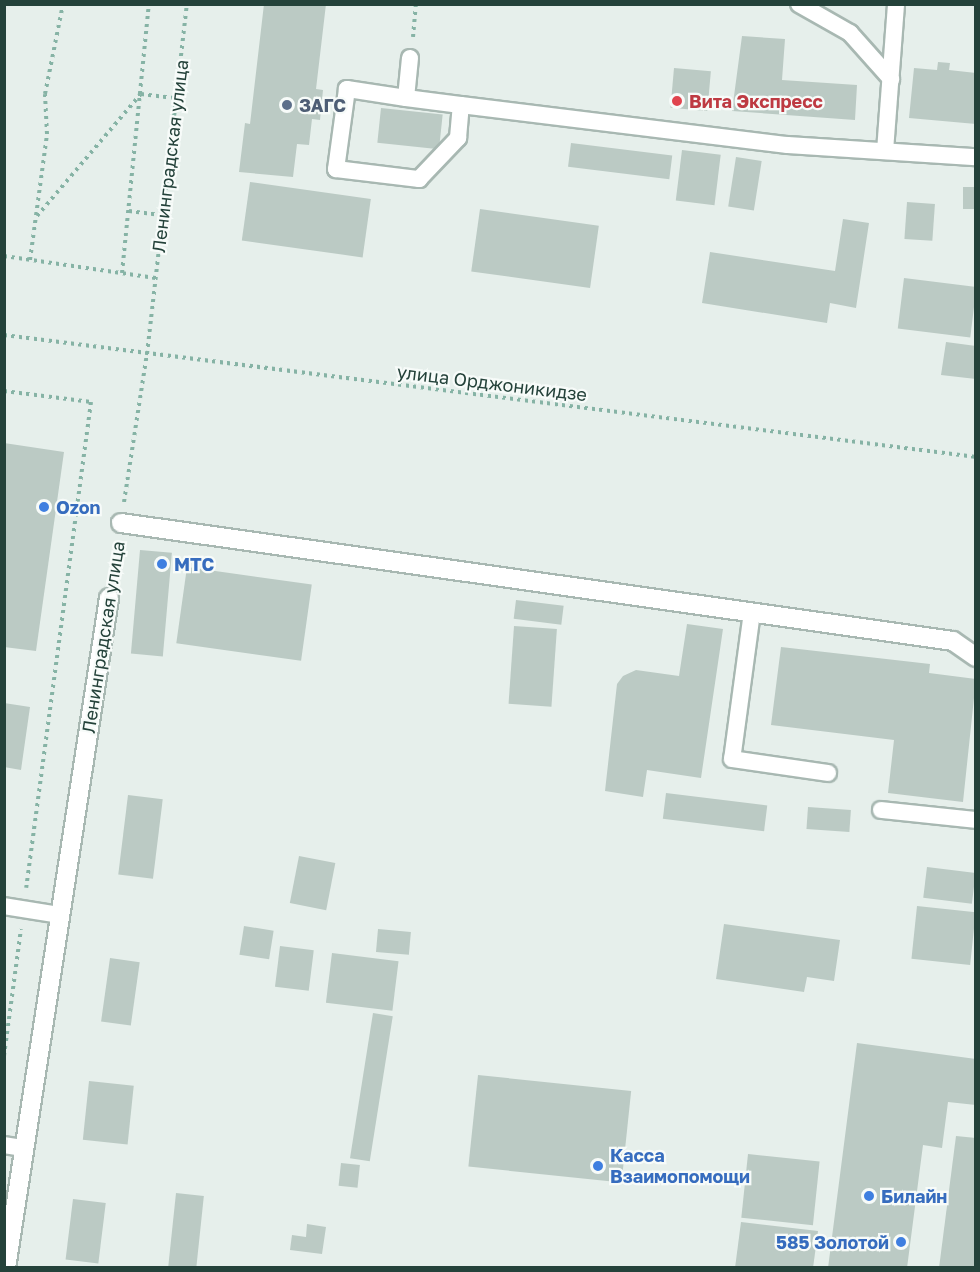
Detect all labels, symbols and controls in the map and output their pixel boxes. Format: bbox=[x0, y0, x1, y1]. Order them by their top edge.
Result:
street label: Ленинградская улица bbox=[147, 58, 193, 254]
place label: Вита Экспресс bbox=[689, 90, 823, 112]
place label: ЗАГС bbox=[299, 94, 346, 116]
marker: Вита Экспресс bbox=[670, 94, 684, 108]
marker: ЗАГС bbox=[280, 98, 294, 112]
street label: улица Орджоникидзе bbox=[396, 361, 588, 405]
place label: Ozon bbox=[56, 496, 100, 518]
marker: Ozon bbox=[37, 500, 51, 514]
street label: Ленинградская улица bbox=[77, 539, 129, 735]
place label: МТС bbox=[174, 553, 214, 575]
marker: МТС bbox=[155, 557, 169, 571]
place label: Касса Взаимопомощи bbox=[610, 1145, 750, 1188]
marker: Касса Взаимопомощи bbox=[591, 1159, 605, 1173]
place label: Билайн bbox=[881, 1185, 947, 1207]
marker: Билайн bbox=[862, 1189, 876, 1203]
place label: 585 Золотой bbox=[776, 1231, 889, 1253]
marker: 585 Золотой bbox=[894, 1235, 908, 1249]

